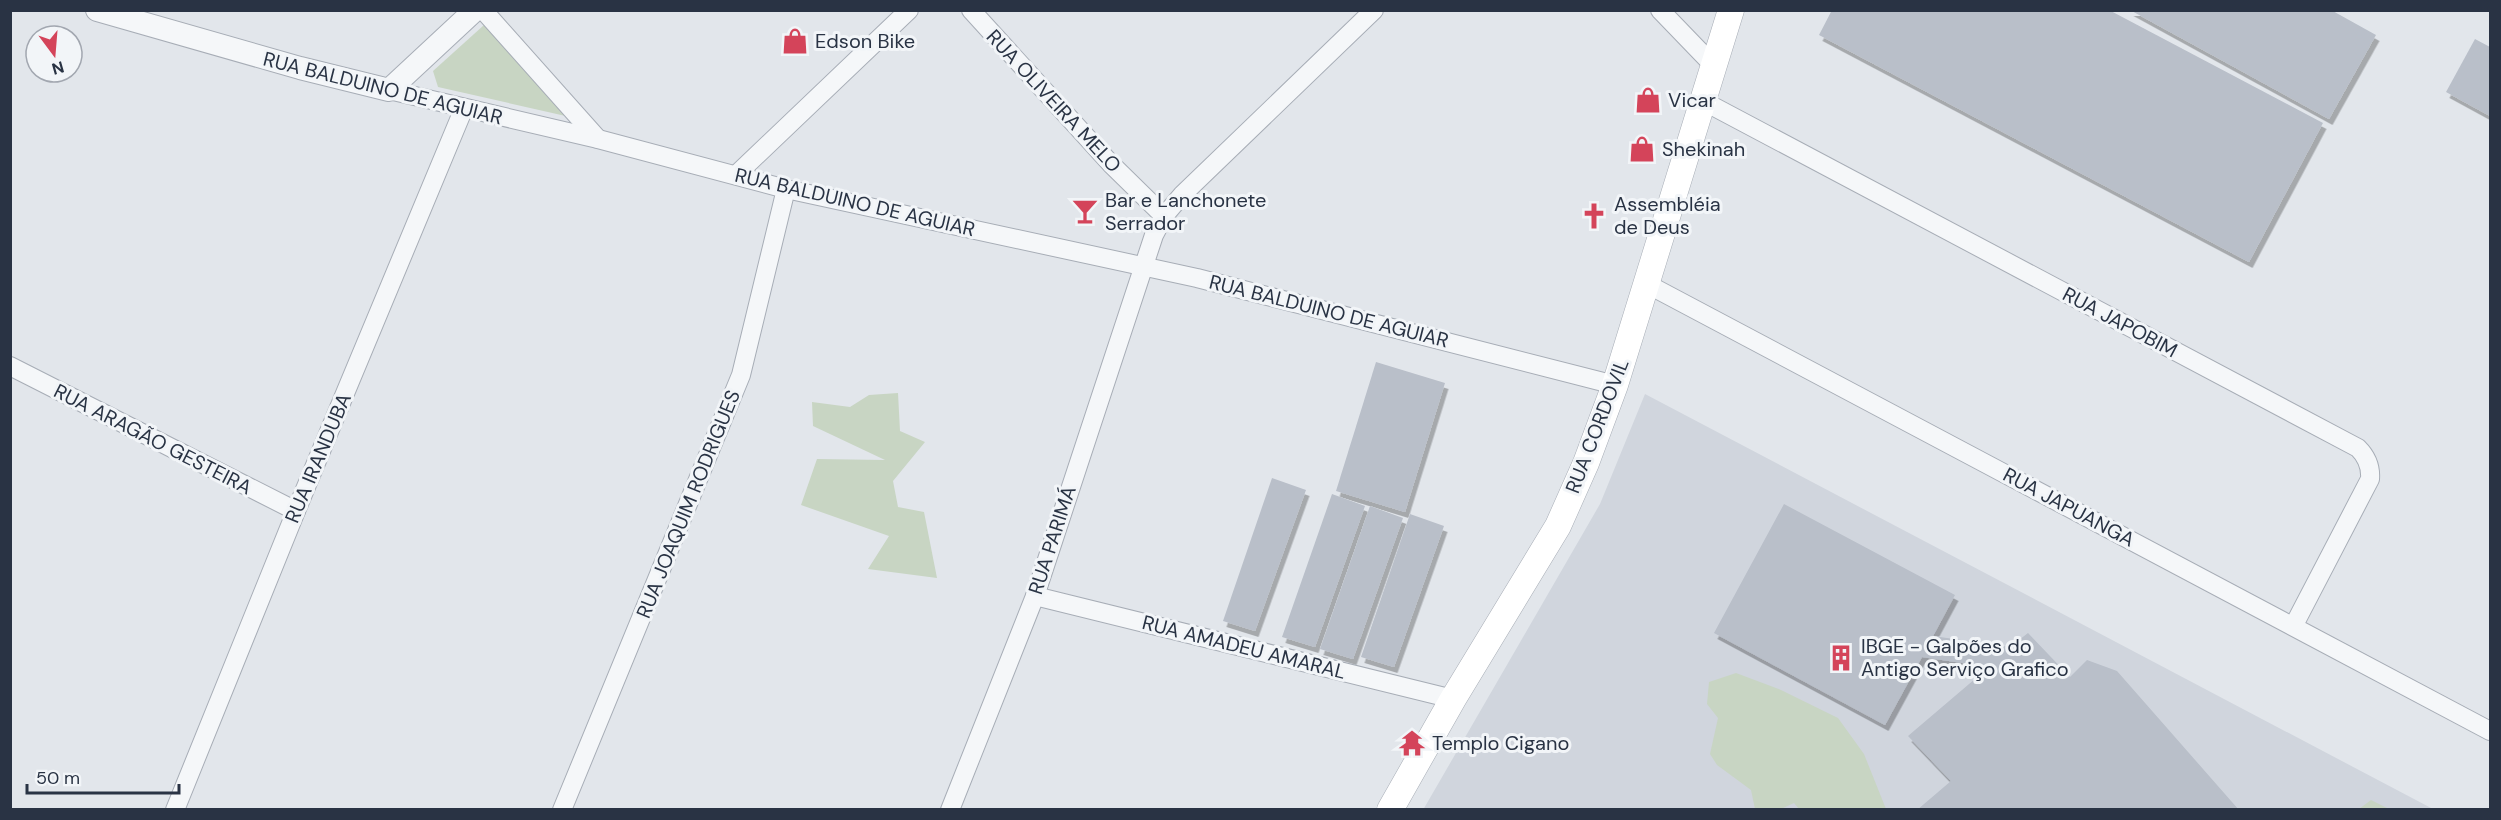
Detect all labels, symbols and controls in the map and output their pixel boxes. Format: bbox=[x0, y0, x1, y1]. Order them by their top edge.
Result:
north arrow bbox=[24, 24, 84, 84]
street label: RUA OLIVEIRA MELO bbox=[981, 24, 1127, 178]
shop icon: Edson Bike bbox=[780, 26, 810, 56]
place label: Edson Bike bbox=[815, 28, 915, 54]
street label: RUA BALDUINO DE AGUIAR bbox=[261, 46, 505, 130]
text: N bbox=[49, 56, 67, 80]
shop icon: Vicar bbox=[1633, 85, 1663, 115]
place label: Vicar bbox=[1668, 87, 1716, 113]
shop icon: Shekinah bbox=[1627, 134, 1657, 164]
place label: Shekinah bbox=[1662, 136, 1745, 162]
street label: RUA BALDUINO DE AGUIAR bbox=[732, 162, 978, 242]
place label: Bar e Lanchonete Serrador bbox=[1105, 187, 1266, 236]
place label: Assembléia de Deus bbox=[1614, 191, 1721, 240]
bar icon: Bar e Lanchonete Serrador bbox=[1070, 196, 1100, 226]
church icon: Assembléia de Deus bbox=[1579, 201, 1609, 231]
street label: RUA BALDUINO DE AGUIAR bbox=[1207, 269, 1451, 353]
street label: RUA JAPOBIM bbox=[2058, 281, 2182, 363]
street label: RUA CORDOVIL bbox=[1559, 355, 1635, 497]
street label: RUA ARAGÃO GESTEIRA bbox=[49, 378, 257, 500]
street label: RUA JOAQUIM RODRIGUES bbox=[630, 386, 746, 622]
street label: RUA IRANDUBA bbox=[279, 389, 357, 527]
street label: RUA JAPUANGA bbox=[1999, 461, 2139, 553]
street label: RUA PARIMÁ bbox=[1022, 482, 1082, 598]
street label: RUA AMADEU AMARAL bbox=[1139, 609, 1349, 685]
place label: IBGE - Galpões do Antigo Serviço Grafico bbox=[1861, 633, 2069, 682]
building icon: IBGE - Galpões do Antigo Serviço Grafico bbox=[1826, 643, 1856, 673]
temple icon: Templo Cigano bbox=[1397, 728, 1427, 758]
place label: Templo Cigano bbox=[1432, 730, 1569, 756]
scale bar bbox=[27, 757, 178, 795]
text: 50 m bbox=[36, 766, 80, 790]

